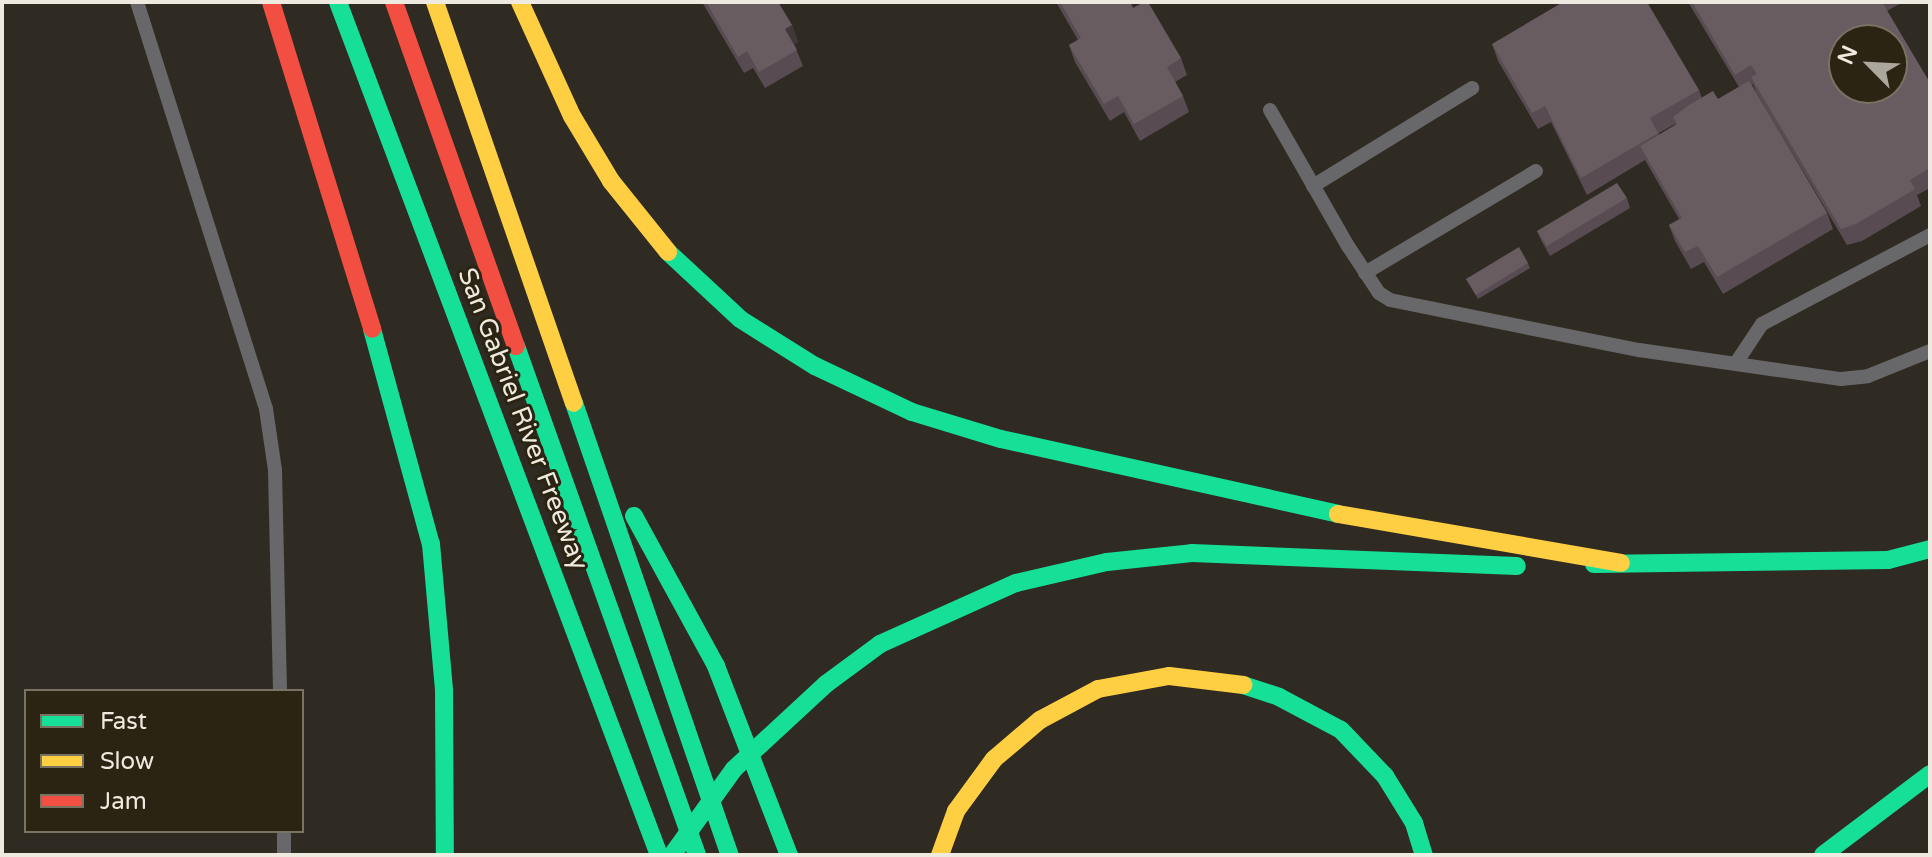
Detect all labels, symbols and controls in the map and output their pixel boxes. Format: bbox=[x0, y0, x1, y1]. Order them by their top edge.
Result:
north arrow bbox=[1828, 24, 1908, 104]
text: N bbox=[1832, 42, 1863, 68]
street label: San Gabriel River Freeway bbox=[451, 264, 595, 574]
legend bbox=[24, 689, 304, 833]
text: Fast bbox=[100, 707, 147, 736]
text: Slow bbox=[100, 747, 154, 776]
text: Jam bbox=[100, 787, 147, 816]

